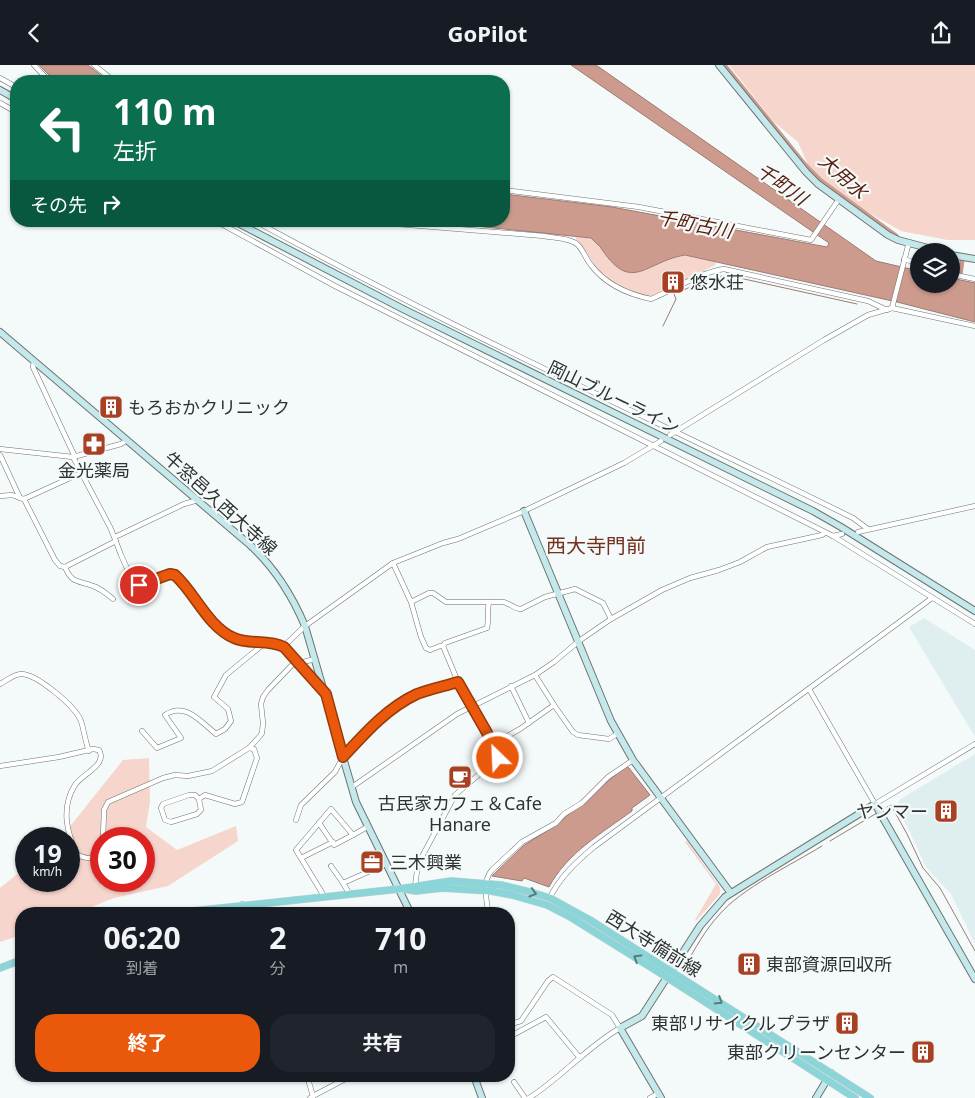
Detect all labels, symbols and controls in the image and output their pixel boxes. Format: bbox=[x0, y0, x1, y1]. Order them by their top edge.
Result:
text: GoPilot bbox=[448, 18, 527, 48]
icon: back bbox=[20, 19, 48, 47]
icon: share bbox=[927, 19, 955, 47]
text: 110 m bbox=[113, 88, 216, 135]
icon: left bbox=[30, 95, 95, 160]
text: 左折 bbox=[113, 135, 157, 165]
water label: 大用水 bbox=[813, 147, 875, 206]
water label: 千町川 bbox=[751, 157, 814, 212]
icon: right bbox=[97, 190, 125, 218]
text: その先 bbox=[30, 192, 87, 218]
water label: 千町古川 bbox=[655, 204, 737, 244]
map controls bbox=[910, 243, 960, 293]
button: layers bbox=[910, 243, 960, 293]
building icon: 悠水荘 bbox=[660, 269, 686, 295]
place label: 悠水荘 bbox=[690, 270, 744, 294]
street label: 岡山ブルーライン bbox=[544, 355, 684, 439]
building icon: もろおかクリニック bbox=[98, 394, 124, 420]
place label: もろおかクリニック bbox=[128, 395, 290, 419]
pharmacy icon: 金光薬局 bbox=[81, 431, 107, 457]
street label: 牛窓邑久西大寺線 bbox=[159, 446, 283, 560]
place label: 金光薬局 bbox=[58, 458, 130, 482]
district label: 西大寺門前 bbox=[546, 532, 646, 559]
pin bbox=[118, 564, 160, 606]
icon: arrive bbox=[125, 571, 153, 599]
position arrow bbox=[471, 731, 523, 783]
cafe icon: 古民家カフェ＆Cafe Hanare bbox=[447, 764, 473, 790]
place label: 古民家カフェ＆Cafe Hanare bbox=[378, 791, 542, 836]
building icon: ヤンマー bbox=[933, 798, 959, 824]
place label: ヤンマー bbox=[856, 799, 928, 823]
speed limit sign: 30 bbox=[90, 827, 155, 892]
text: 19 bbox=[33, 836, 62, 870]
office icon: 三木興業 bbox=[359, 849, 385, 875]
place label: 三木興業 bbox=[390, 850, 462, 874]
text: km/h bbox=[33, 863, 62, 880]
one-way arrow bbox=[529, 888, 537, 898]
street label: 西大寺備前線 bbox=[602, 904, 706, 982]
text: 06:20 bbox=[104, 917, 181, 958]
text: 2 bbox=[269, 917, 286, 958]
text: 710 bbox=[375, 918, 426, 959]
building icon: 東部資源回収所 bbox=[736, 951, 762, 977]
place label: 東部資源回収所 bbox=[766, 952, 892, 976]
one-way arrow bbox=[634, 955, 643, 965]
text: m bbox=[393, 956, 408, 978]
text: 到着 bbox=[126, 957, 158, 979]
text: 分 bbox=[270, 957, 286, 979]
one-way arrow bbox=[713, 995, 722, 1004]
building icon: 東部リサイクルプラザ bbox=[834, 1010, 860, 1036]
place label: 東部リサイクルプラザ bbox=[651, 1011, 830, 1035]
button: 終了 bbox=[35, 1014, 260, 1072]
button: 共有 bbox=[270, 1014, 495, 1072]
building icon: 東部クリーンセンター bbox=[910, 1039, 936, 1065]
place label: 東部クリーンセンター bbox=[727, 1040, 906, 1064]

